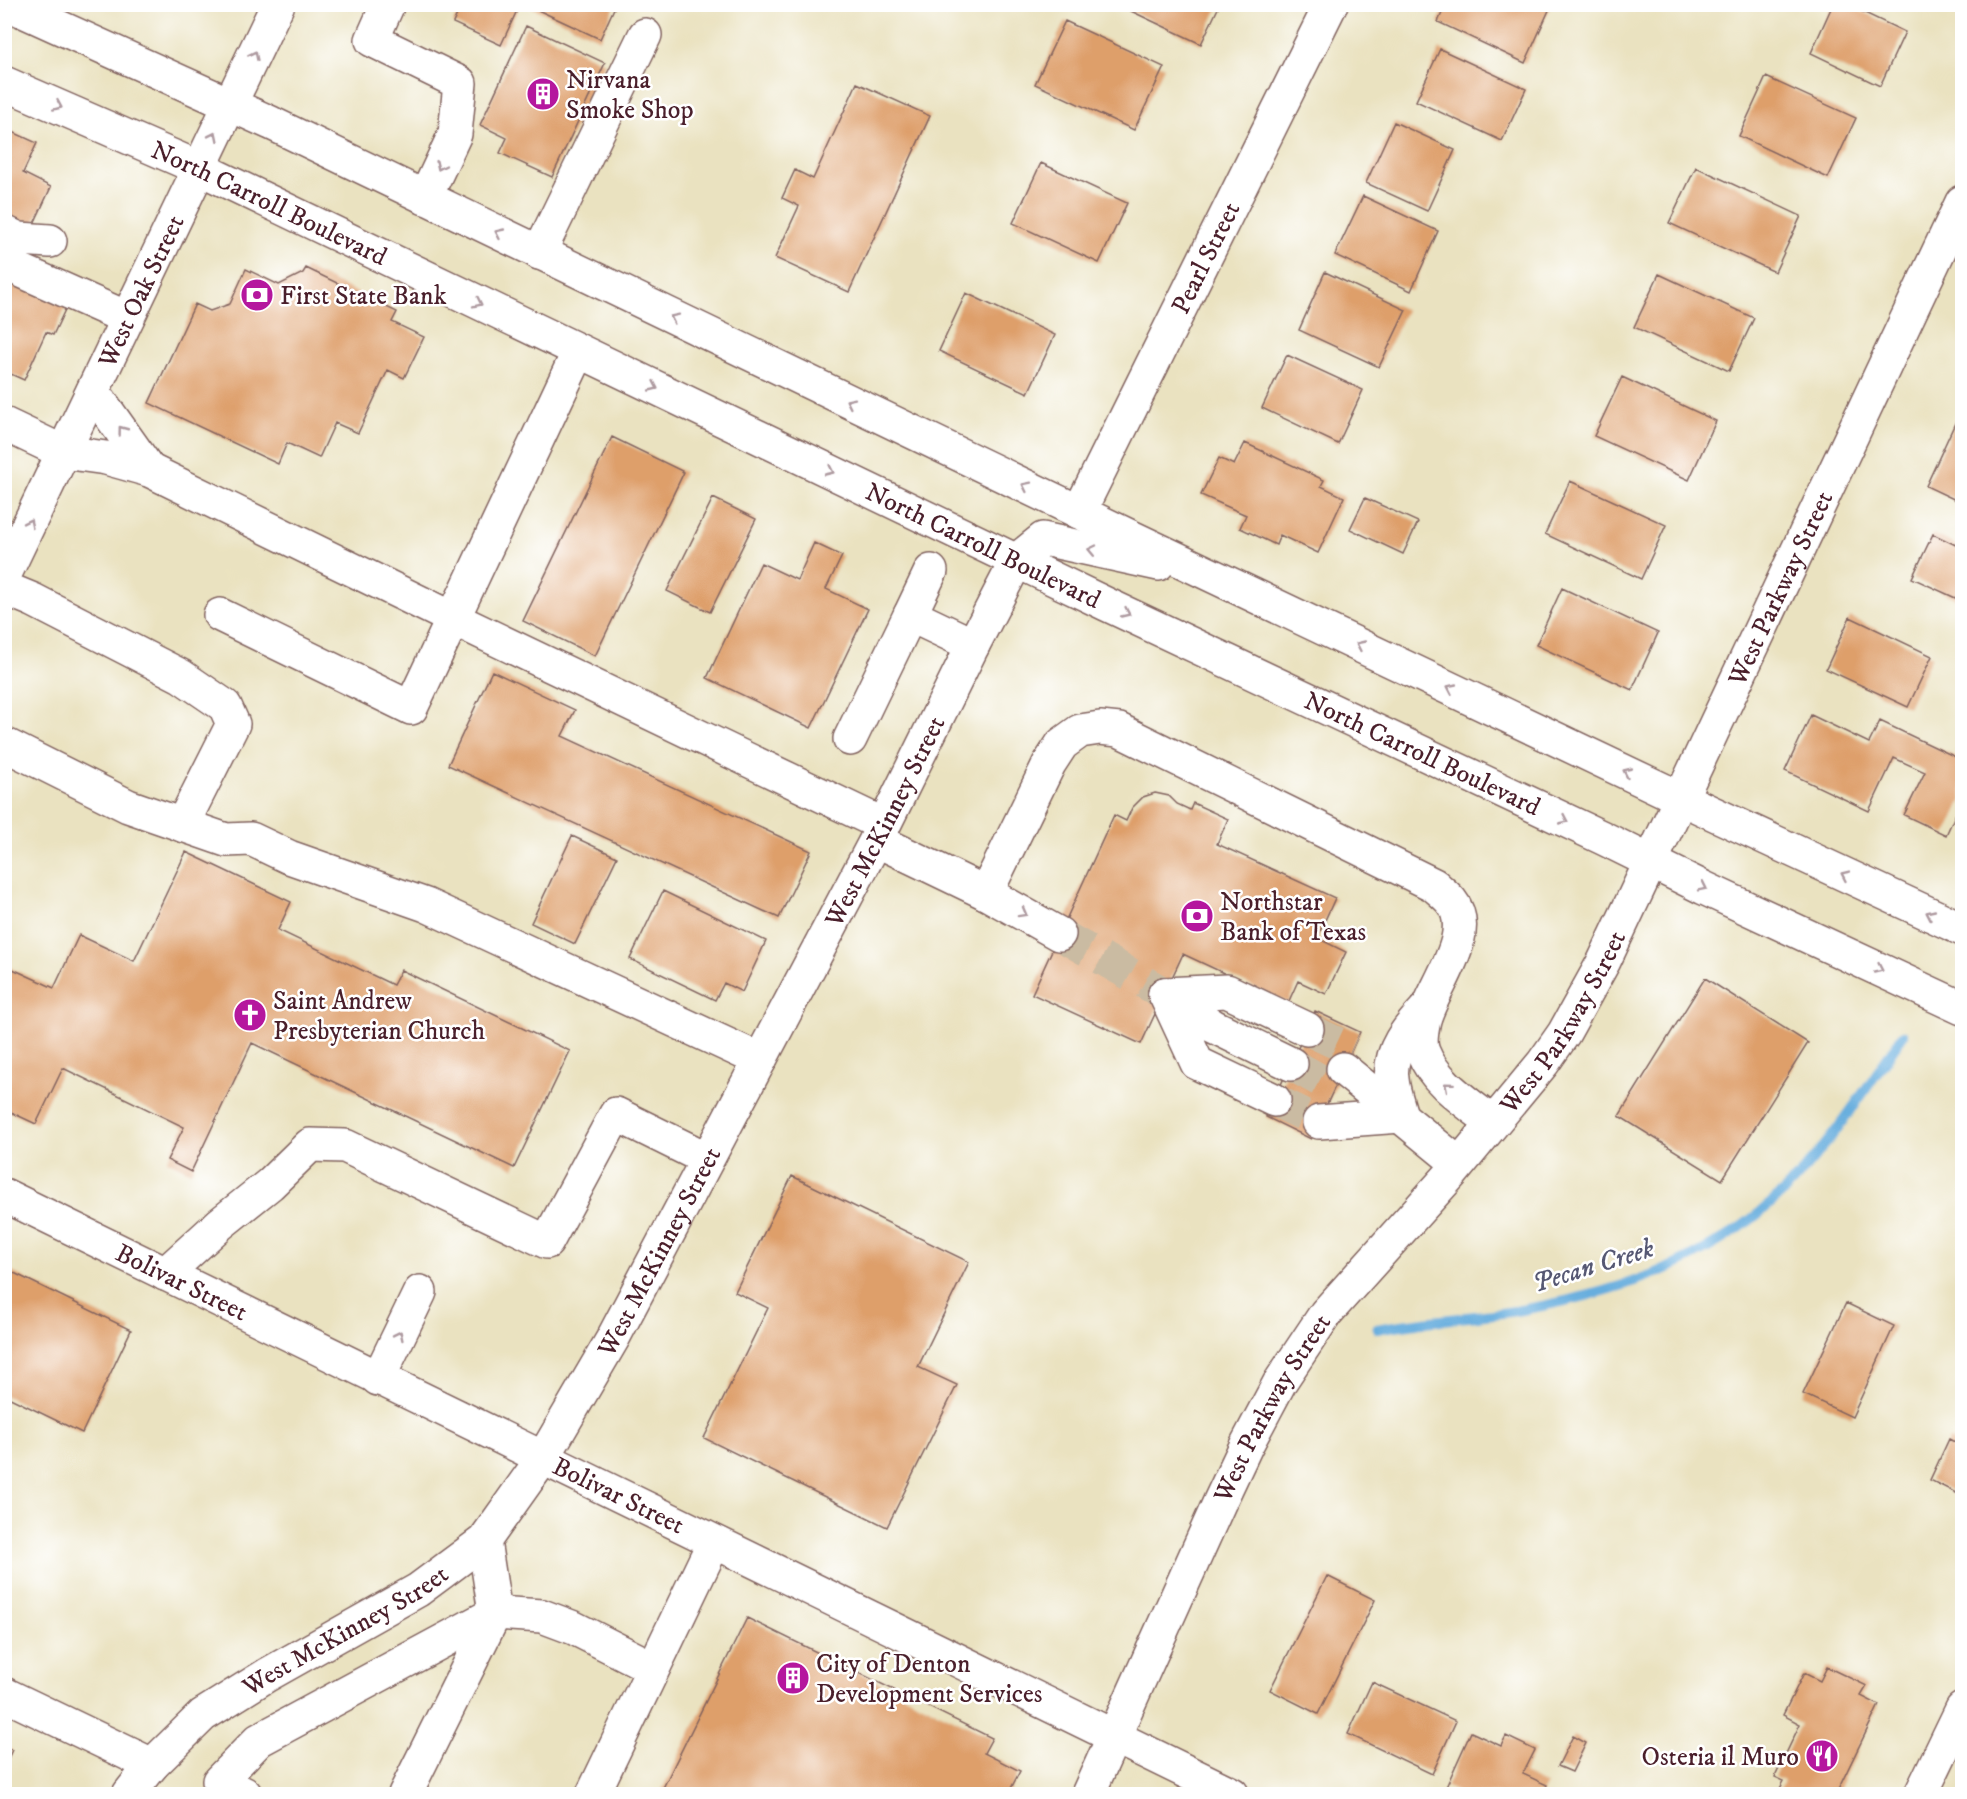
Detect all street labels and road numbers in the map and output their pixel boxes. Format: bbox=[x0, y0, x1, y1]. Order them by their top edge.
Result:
street label: North Carroll Boulevard bbox=[146, 134, 392, 274]
street label: Pearl Street bbox=[1165, 197, 1248, 320]
street label: West Oak Street bbox=[91, 210, 192, 374]
street label: North Carroll Boulevard bbox=[860, 476, 1106, 617]
street label: West Parkway Street bbox=[1721, 486, 1841, 692]
street label: North Carroll Boulevard bbox=[1299, 685, 1545, 824]
street label: West McKinney Street bbox=[818, 711, 953, 934]
street label: West Parkway Street bbox=[1492, 926, 1634, 1122]
street label: West McKinney Street bbox=[590, 1142, 729, 1364]
street label: Bolivar Street bbox=[110, 1237, 253, 1329]
street label: West Parkway Street bbox=[1206, 1308, 1339, 1509]
street label: Bolivar Street bbox=[547, 1450, 690, 1542]
street label: West McKinney Street bbox=[236, 1558, 455, 1705]

